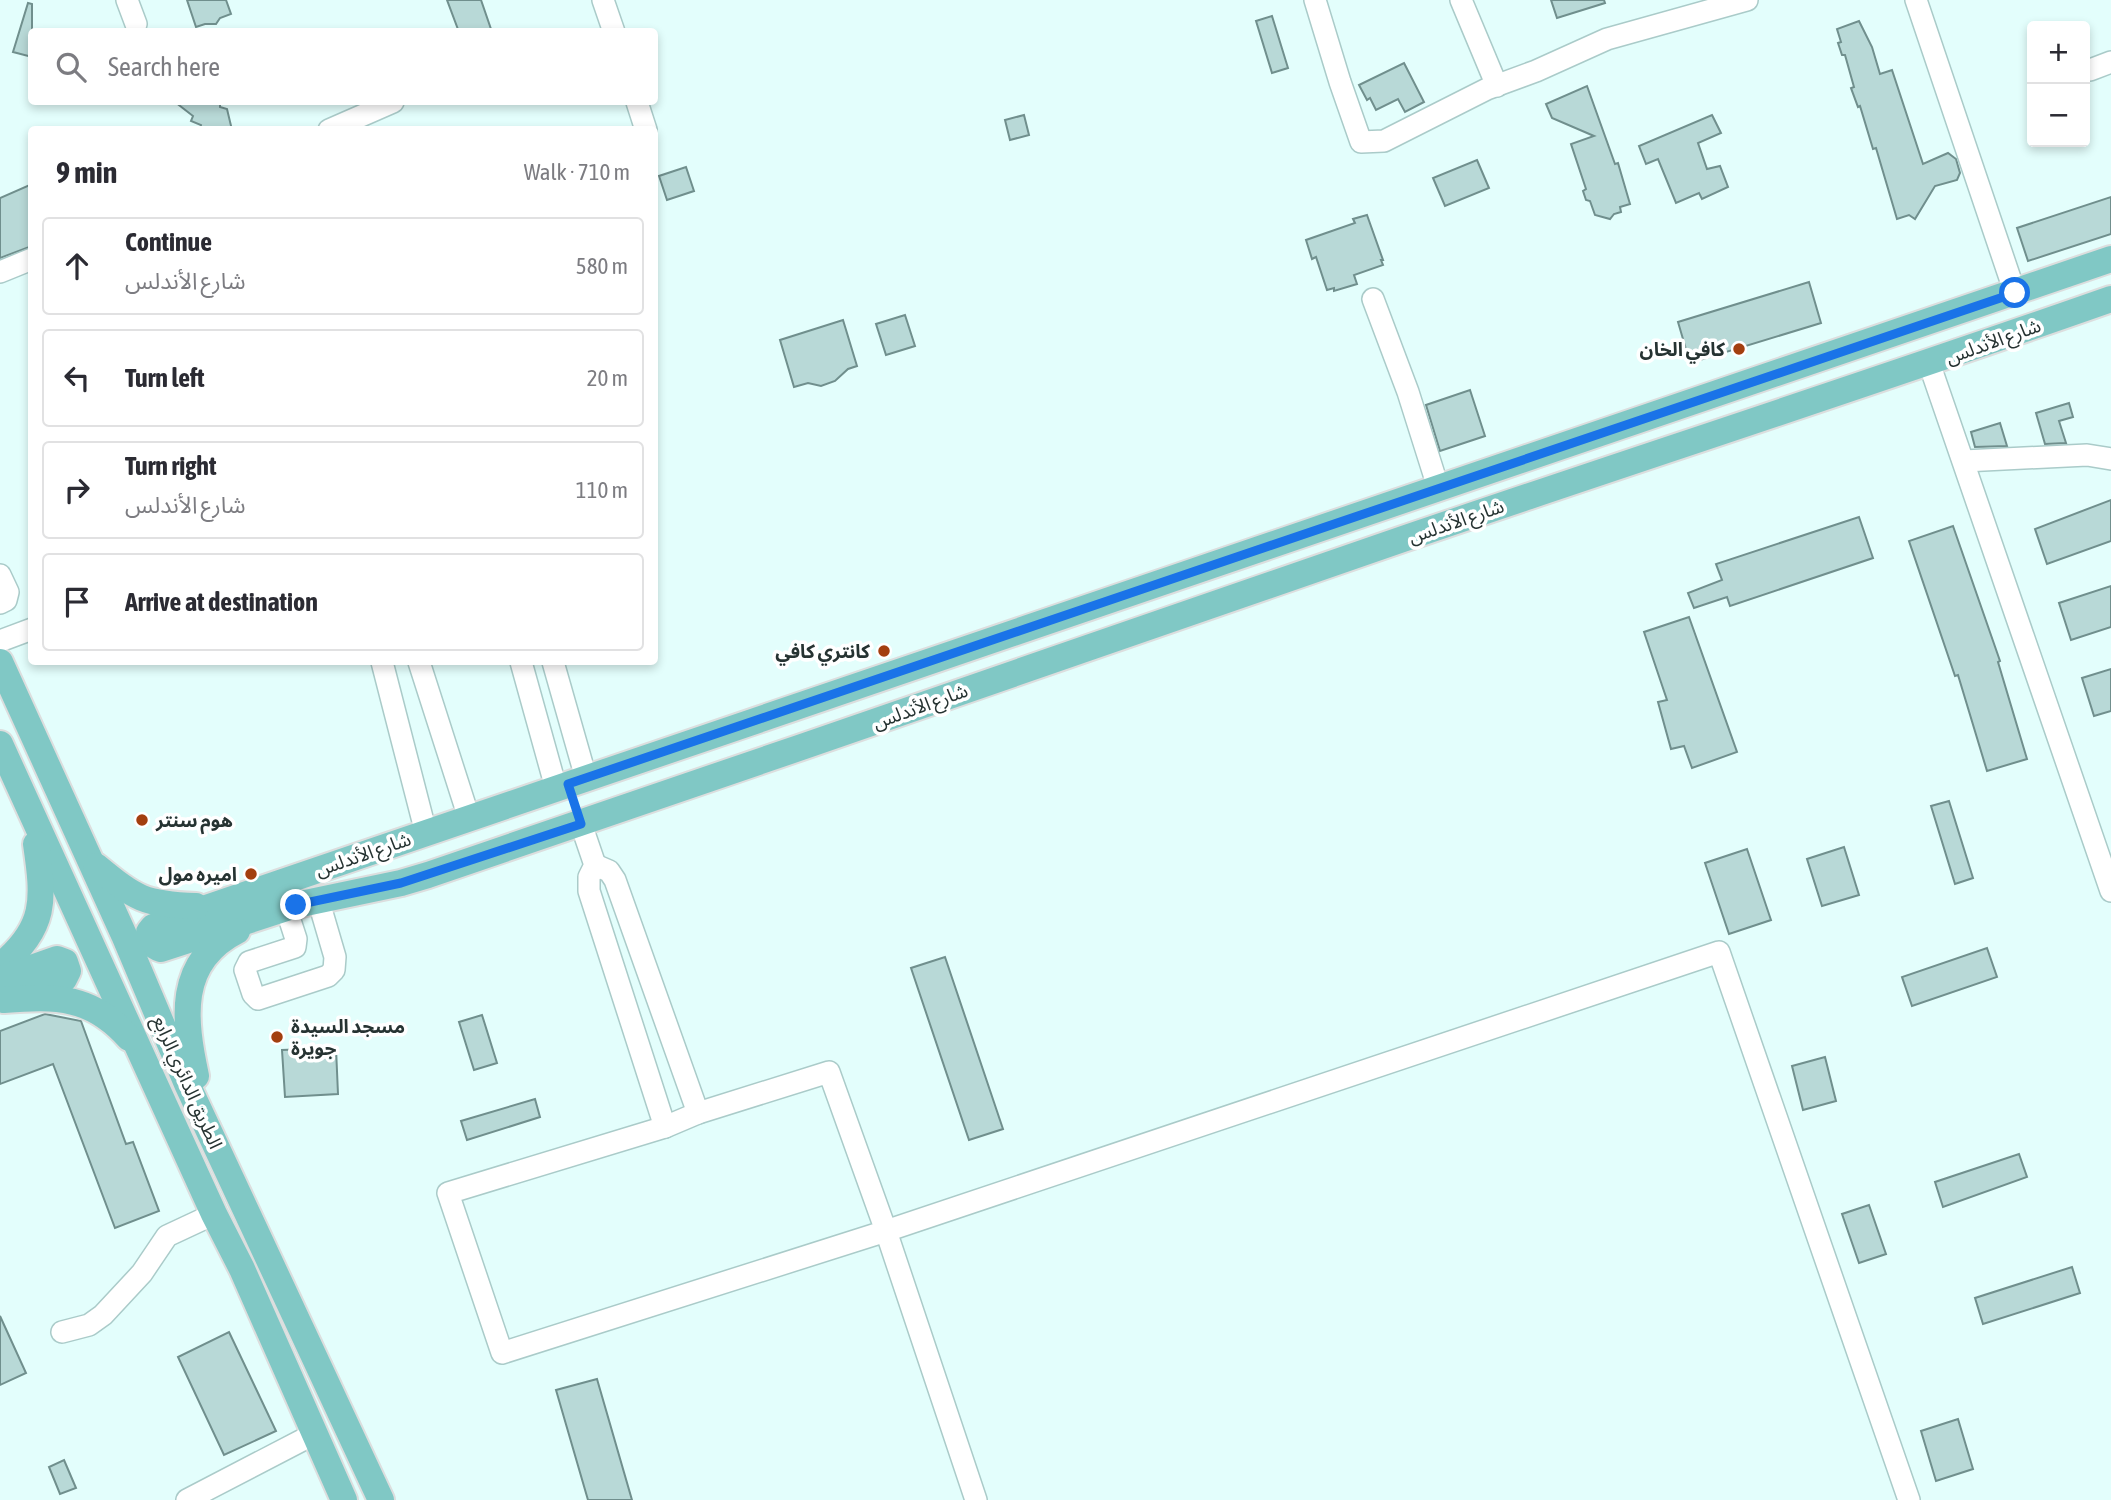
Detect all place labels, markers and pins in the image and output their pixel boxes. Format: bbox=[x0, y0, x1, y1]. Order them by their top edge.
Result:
place label: كافي الخان bbox=[1640, 338, 1725, 364]
marker: كافي الخان bbox=[1731, 341, 1747, 357]
place label: كانتري كافي bbox=[775, 640, 870, 666]
marker: كانتري كافي bbox=[876, 643, 892, 659]
place label: هوم سنتر bbox=[155, 809, 233, 835]
marker: هوم سنتر bbox=[134, 812, 150, 828]
place label: اميره مول bbox=[159, 863, 237, 886]
marker: اميره مول bbox=[243, 866, 259, 882]
place label: مسجد السيدة جويرة bbox=[291, 1015, 405, 1060]
marker: مسجد السيدة جويرة bbox=[269, 1029, 285, 1045]

